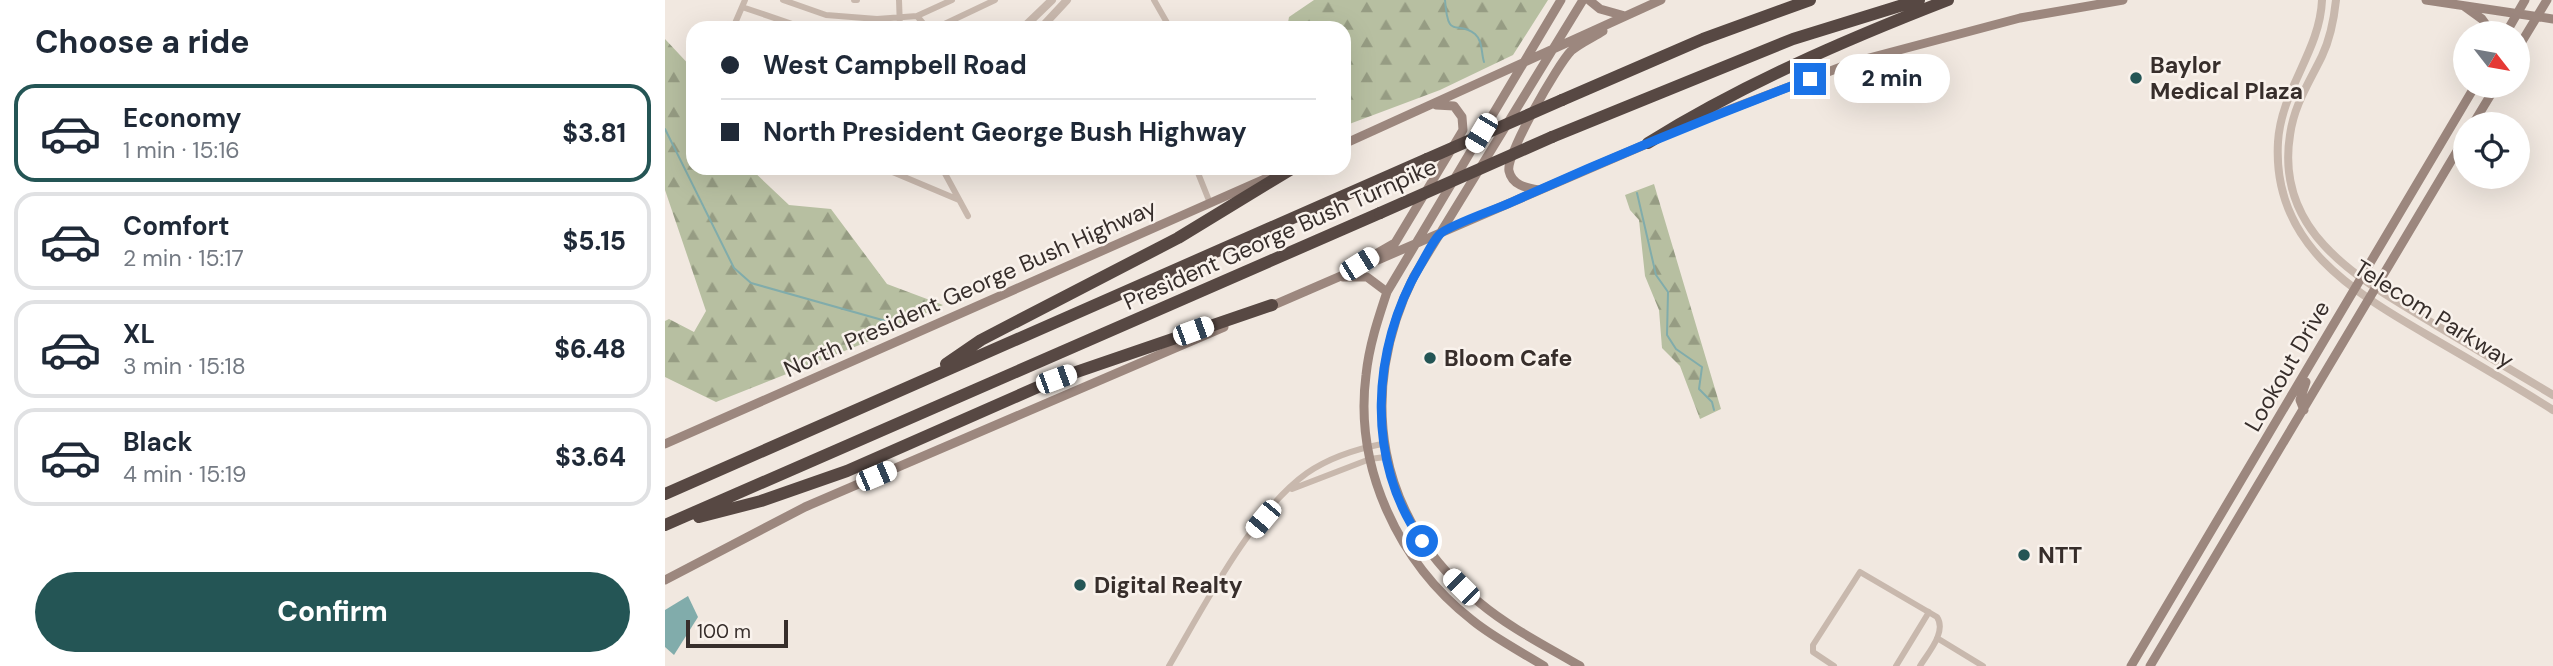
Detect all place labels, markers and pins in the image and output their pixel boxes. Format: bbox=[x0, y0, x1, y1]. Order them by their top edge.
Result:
place label: Baylor Medical Plaza bbox=[2150, 50, 2303, 106]
marker: Baylor Medical Plaza bbox=[2128, 70, 2144, 86]
place label: Bloom Cafe bbox=[1444, 343, 1572, 373]
marker: Bloom Cafe bbox=[1422, 350, 1438, 366]
place label: NTT bbox=[2038, 540, 2082, 570]
marker: NTT bbox=[2016, 547, 2032, 563]
place label: Digital Realty bbox=[1094, 570, 1243, 600]
marker: Digital Realty bbox=[1072, 577, 1088, 593]

